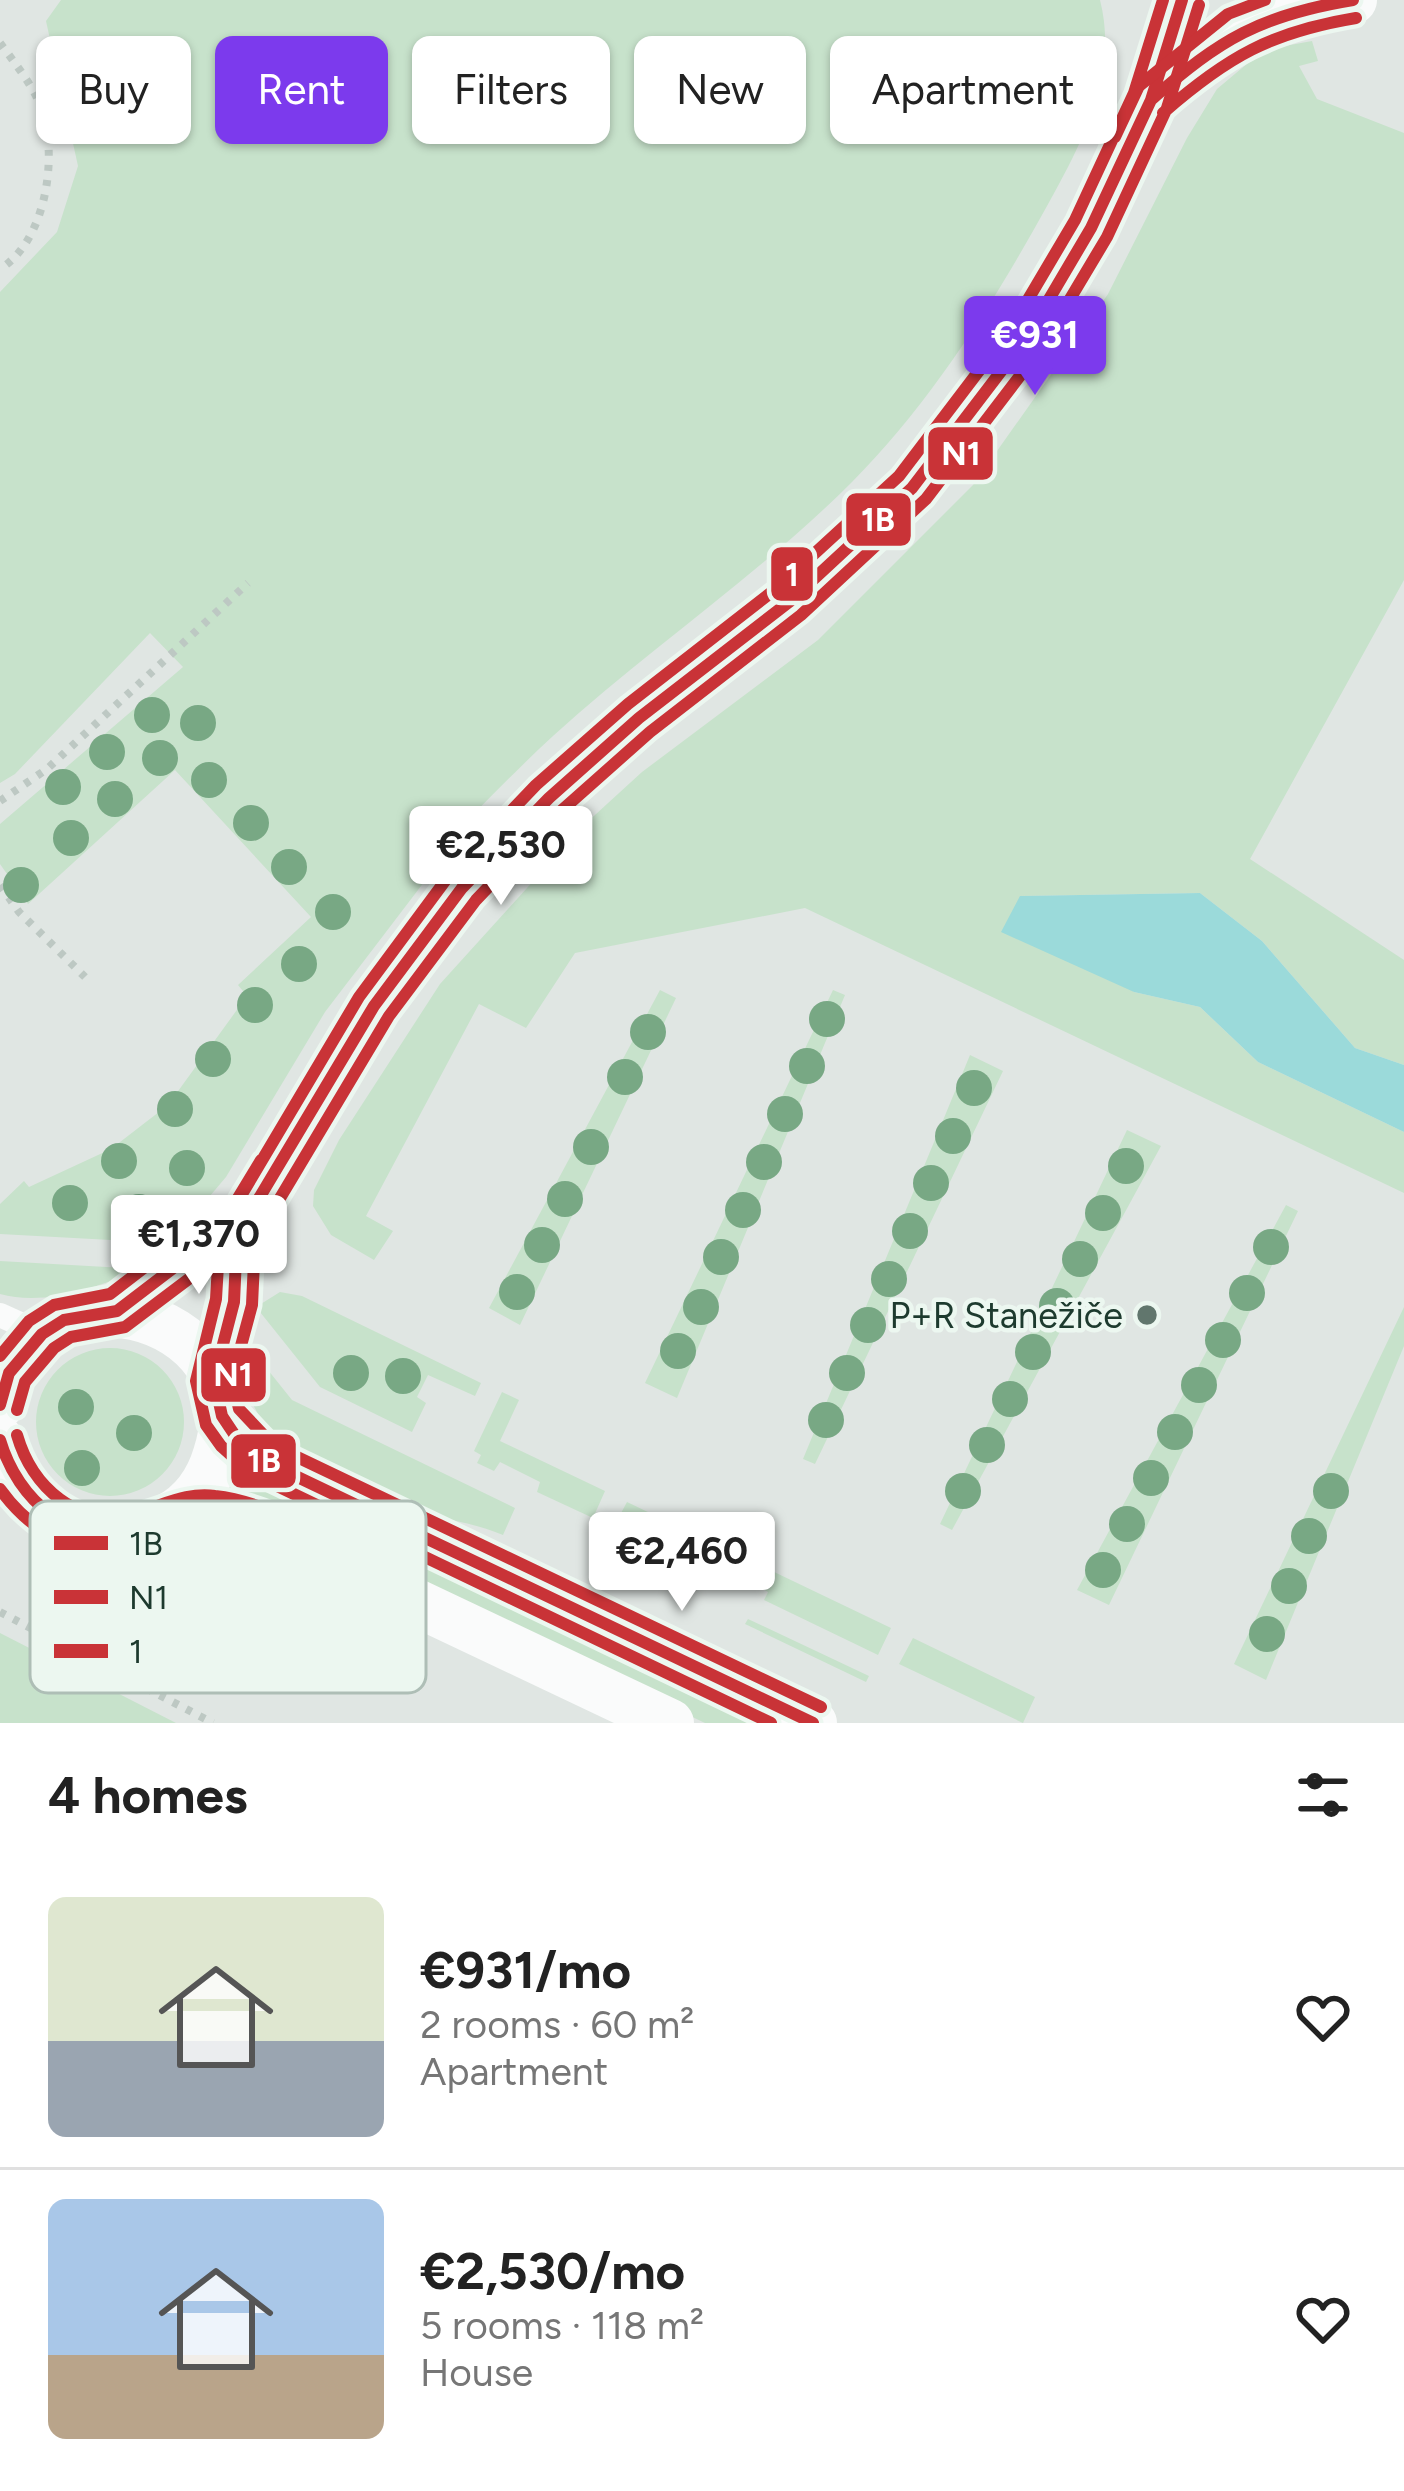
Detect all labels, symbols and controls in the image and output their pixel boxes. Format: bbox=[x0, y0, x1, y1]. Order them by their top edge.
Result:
chip: Buy bbox=[36, 36, 191, 144]
chip: Rent bbox=[215, 36, 388, 144]
chip: Filters bbox=[412, 36, 610, 144]
chip: New bbox=[634, 36, 806, 144]
chip: Apartment bbox=[830, 36, 1117, 144]
pin: €931 bbox=[964, 296, 1106, 398]
text: €931 bbox=[991, 311, 1079, 358]
line badge: N1 bbox=[926, 425, 995, 482]
text: N1 bbox=[941, 434, 981, 473]
line badge: 1B bbox=[844, 491, 913, 548]
text: 1B bbox=[861, 500, 895, 539]
line badge: 1 bbox=[769, 545, 815, 603]
text: 1 bbox=[785, 555, 799, 594]
pin: €2,530 bbox=[403, 806, 599, 908]
text: €2,530 bbox=[436, 821, 566, 868]
pin: €1,370 bbox=[101, 1195, 297, 1297]
text: €1,370 bbox=[138, 1210, 260, 1257]
place label: P+R Stanežiče bbox=[889, 1294, 1123, 1337]
marker: P+R Stanežiče bbox=[1134, 1302, 1160, 1328]
line badge: N1 bbox=[199, 1346, 268, 1404]
text: N1 bbox=[213, 1355, 253, 1394]
line badge: 1B bbox=[229, 1432, 298, 1490]
text: 1B bbox=[247, 1441, 281, 1480]
legend bbox=[30, 1501, 426, 1693]
pin: €2,460 bbox=[584, 1512, 780, 1614]
text: 1B bbox=[129, 1524, 163, 1563]
text: €2,460 bbox=[616, 1527, 748, 1574]
text: N1 bbox=[129, 1578, 168, 1617]
text: 1 bbox=[129, 1632, 143, 1671]
icon: filters bbox=[1290, 1762, 1356, 1828]
text: 4 homes bbox=[48, 1765, 248, 1826]
text: €931/mo bbox=[420, 1940, 631, 2001]
icon: home bbox=[144, 1945, 288, 2089]
icon: heart bbox=[1290, 1984, 1356, 2050]
text: 2 rooms · 60 m² bbox=[420, 2001, 694, 2048]
text: Apartment bbox=[420, 2048, 608, 2095]
text: €2,530/mo bbox=[420, 2241, 685, 2302]
icon: home bbox=[144, 2247, 288, 2391]
icon: heart bbox=[1290, 2286, 1356, 2352]
text: 5 rooms · 118 m² bbox=[420, 2302, 704, 2349]
text: House bbox=[420, 2349, 533, 2396]

